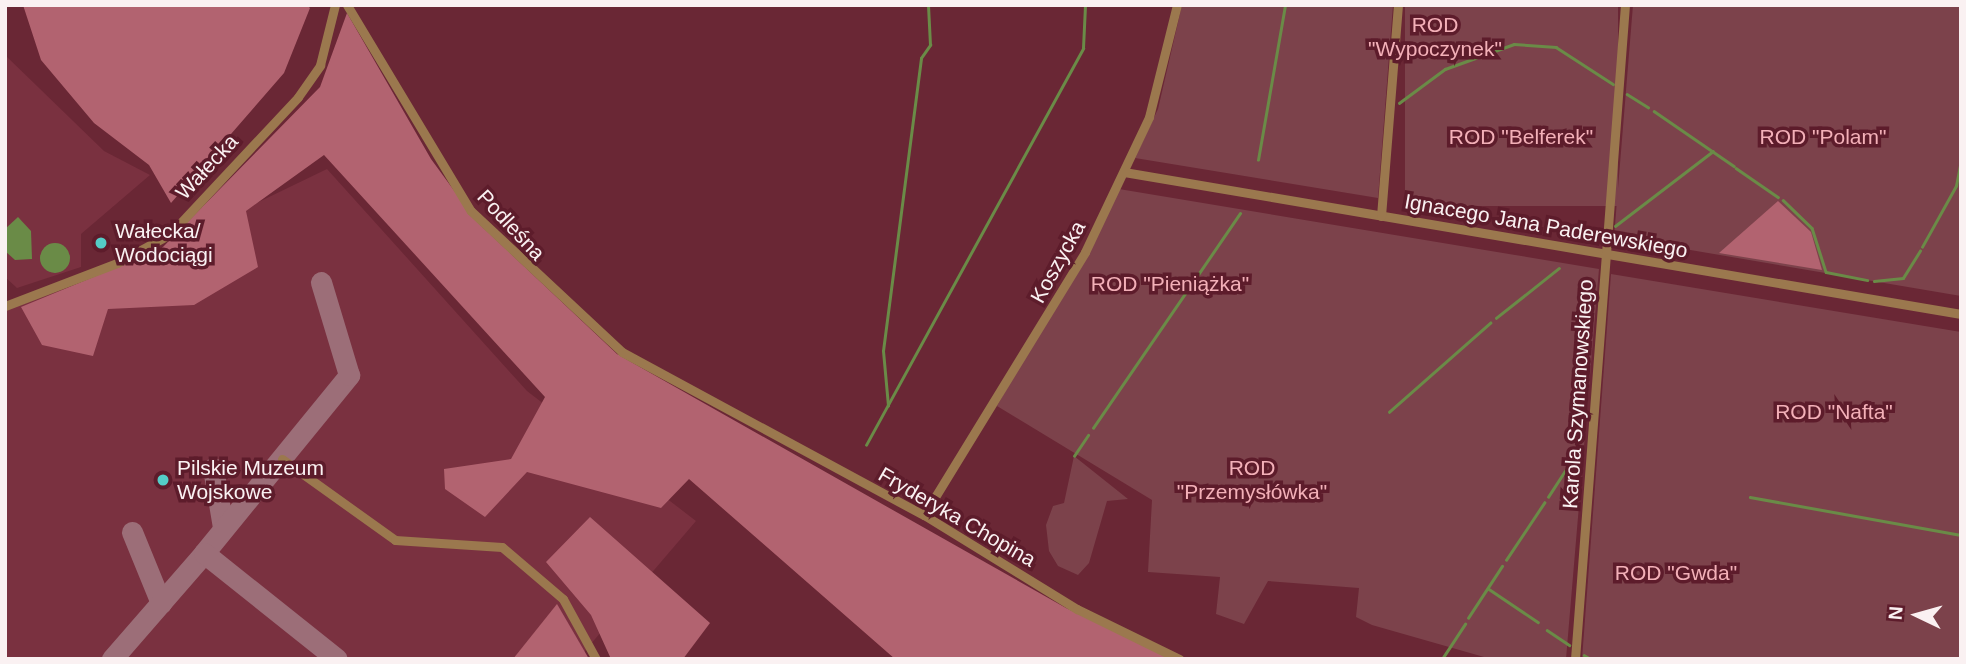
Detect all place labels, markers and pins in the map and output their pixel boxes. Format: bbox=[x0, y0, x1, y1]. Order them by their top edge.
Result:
place label: Wałecka/ Wodociągi bbox=[115, 218, 213, 268]
marker: Wałecka/ Wodociągi bbox=[93, 235, 109, 251]
place label: Pilskie Muzeum Wojskowe bbox=[177, 455, 324, 505]
marker: Pilskie Muzeum Wojskowe bbox=[155, 472, 171, 488]

